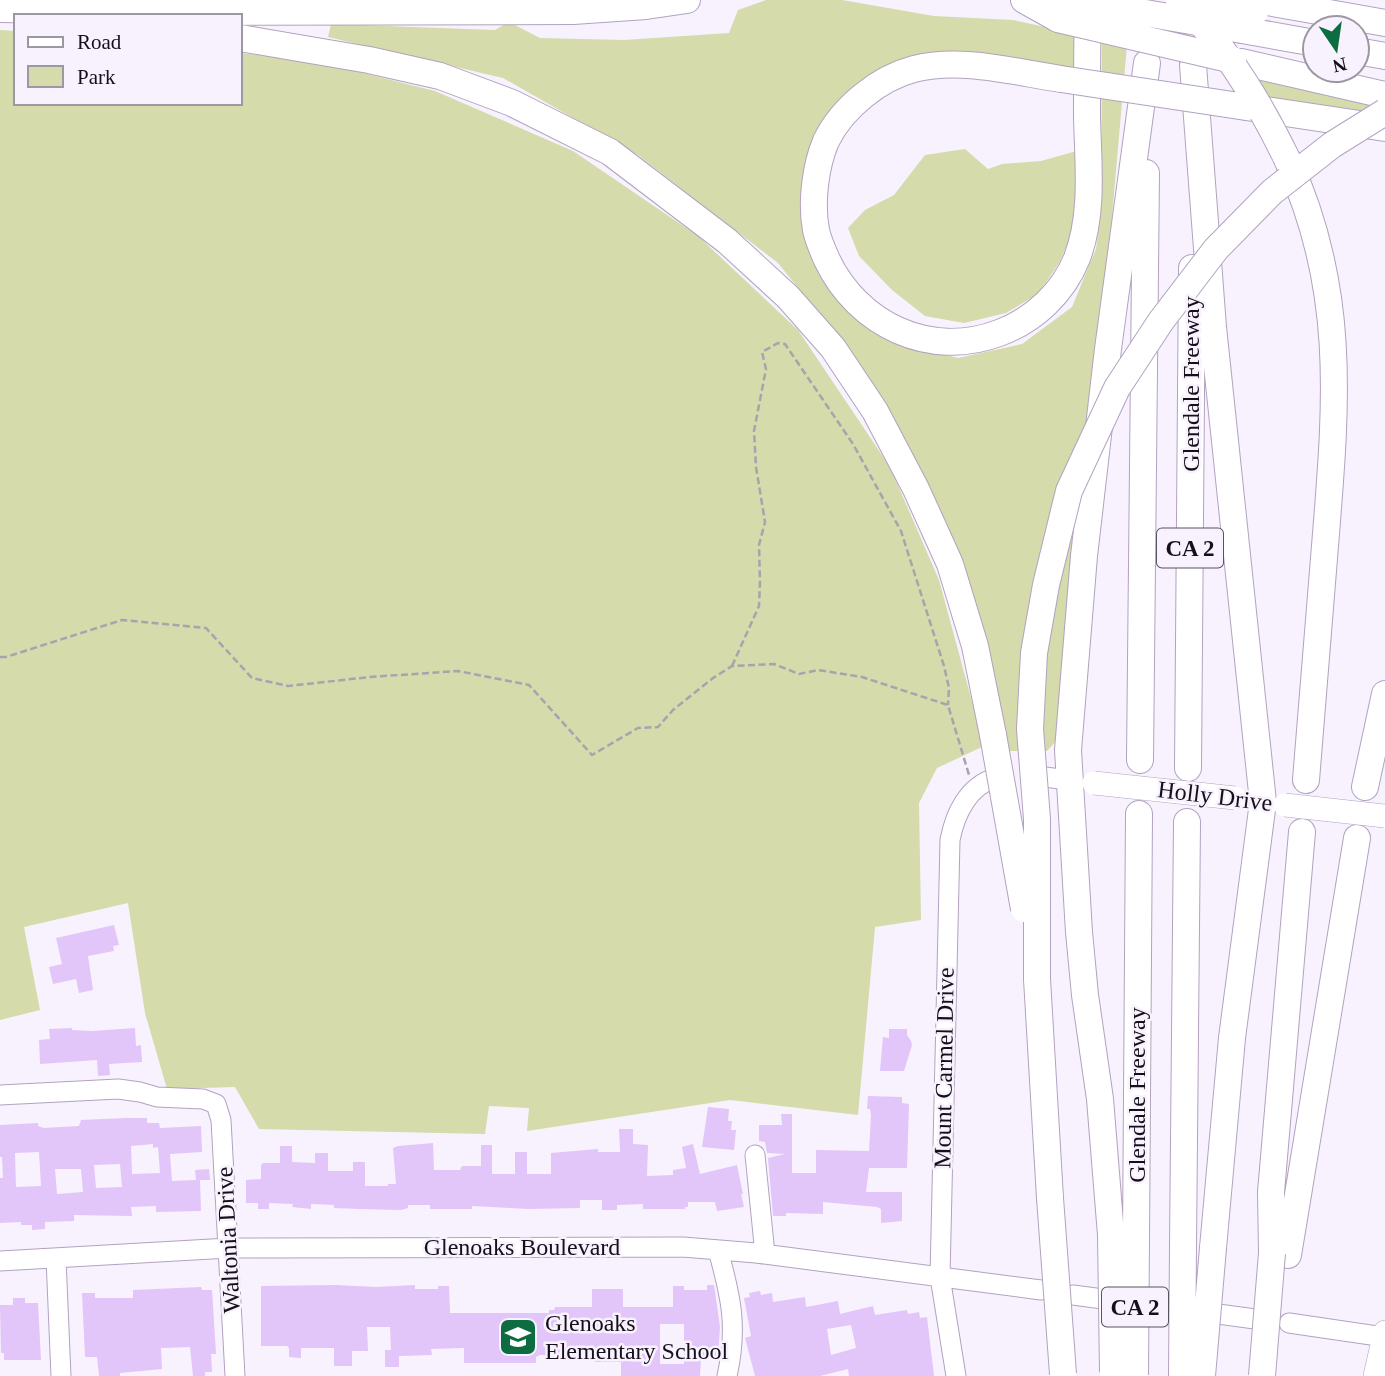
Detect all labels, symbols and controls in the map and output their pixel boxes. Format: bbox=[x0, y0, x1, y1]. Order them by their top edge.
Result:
legend bbox=[14, 14, 242, 105]
north arrow bbox=[1301, 14, 1371, 84]
text: Road bbox=[77, 30, 122, 54]
text: N bbox=[1330, 53, 1349, 77]
text: Park bbox=[77, 65, 116, 89]
street label: Glendale Freeway bbox=[1178, 296, 1204, 472]
road number: CA 2 bbox=[1157, 528, 1223, 568]
street label: Holly Drive bbox=[1156, 776, 1274, 816]
street label: Mount Carmel Drive bbox=[929, 967, 959, 1169]
street label: Glendale Freeway bbox=[1124, 1007, 1150, 1183]
street label: Waltonia Drive bbox=[211, 1166, 245, 1314]
street label: Glenoaks Boulevard bbox=[424, 1234, 620, 1260]
road number: CA 2 bbox=[1102, 1288, 1168, 1326]
place label: Glenoaks Elementary School bbox=[545, 1310, 729, 1364]
school or university icon: Glenoaks Elementary School bbox=[497, 1316, 539, 1358]

